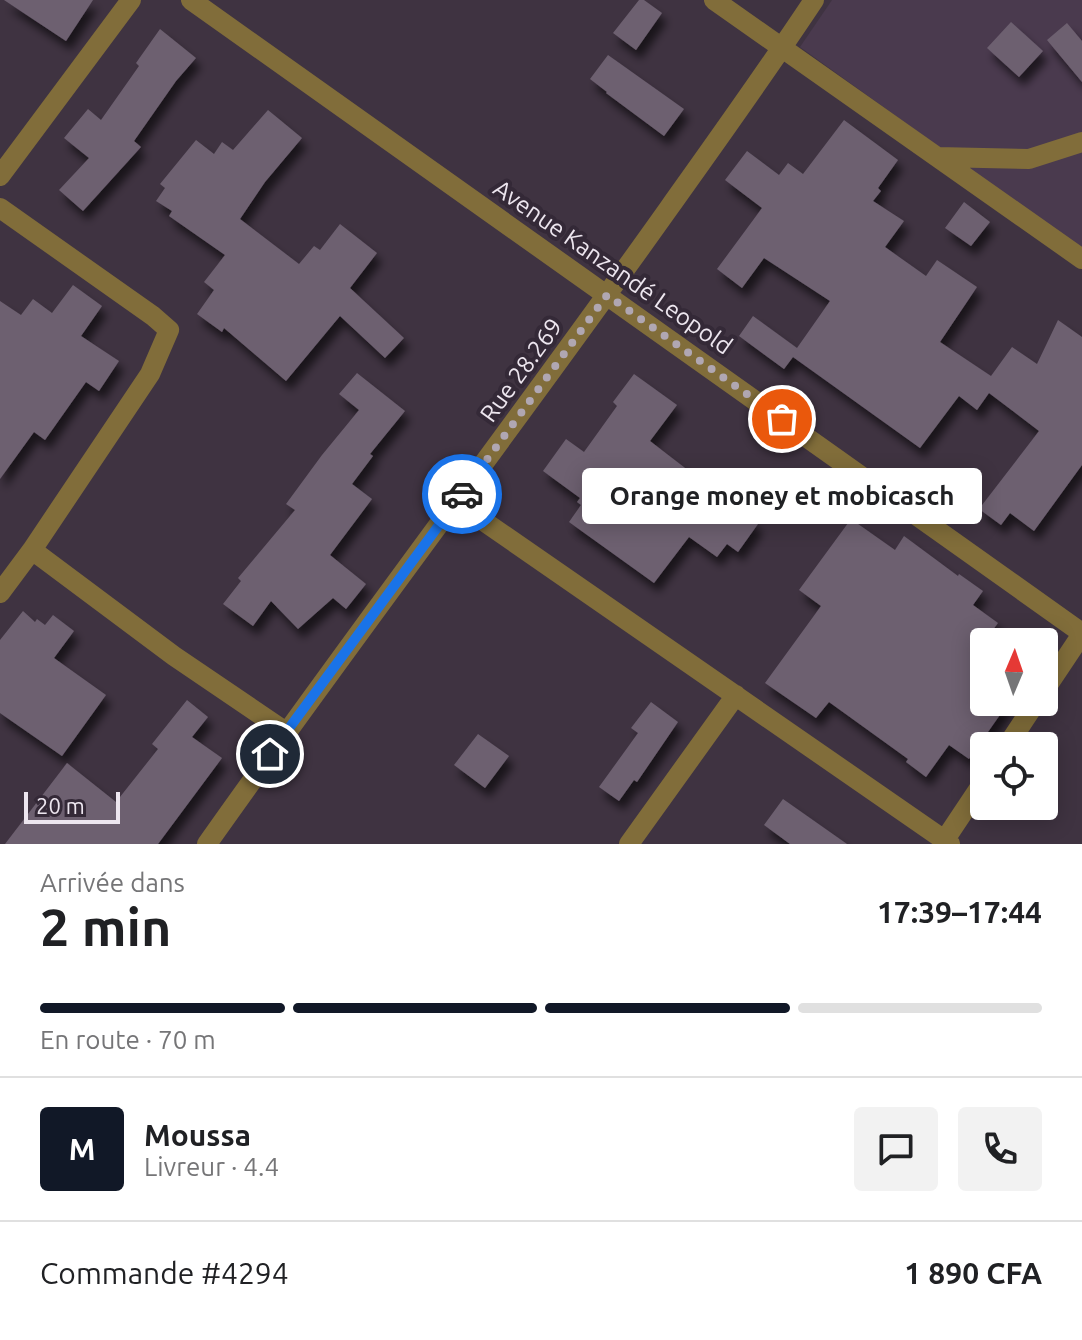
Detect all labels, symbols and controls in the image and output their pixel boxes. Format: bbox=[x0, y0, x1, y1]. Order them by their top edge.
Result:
street label: Avenue Kanzandé Leopold bbox=[489, 174, 737, 360]
street label: Rue 28.269 bbox=[475, 313, 567, 427]
pin bbox=[748, 385, 816, 453]
icon: bag bbox=[760, 397, 804, 441]
courier bbox=[422, 454, 502, 534]
callout: Orange money et mobicasch bbox=[582, 467, 982, 523]
icon: car bbox=[440, 472, 484, 516]
text: Orange money et mobicasch bbox=[610, 481, 954, 510]
north arrow bbox=[970, 628, 1058, 716]
map controls bbox=[970, 628, 1058, 820]
pin bbox=[236, 720, 304, 788]
icon: home bbox=[248, 732, 292, 776]
button: locate bbox=[970, 732, 1058, 820]
scale bar bbox=[24, 788, 120, 824]
text: 20 m bbox=[36, 793, 85, 818]
text: Arrivée dans bbox=[40, 868, 185, 897]
text: 17:39–17:44 bbox=[877, 895, 1042, 929]
text: 2 min bbox=[40, 898, 171, 956]
text: En route · 70 m bbox=[40, 1025, 216, 1054]
button: chat bbox=[854, 1107, 938, 1191]
button: phone bbox=[958, 1107, 1042, 1191]
text: Moussa bbox=[144, 1118, 251, 1152]
text: M bbox=[69, 1132, 95, 1166]
text: Livreur · 4.4 bbox=[144, 1152, 279, 1181]
text: Commande #4294 bbox=[40, 1256, 289, 1290]
text: 1 890 CFA bbox=[904, 1256, 1042, 1290]

